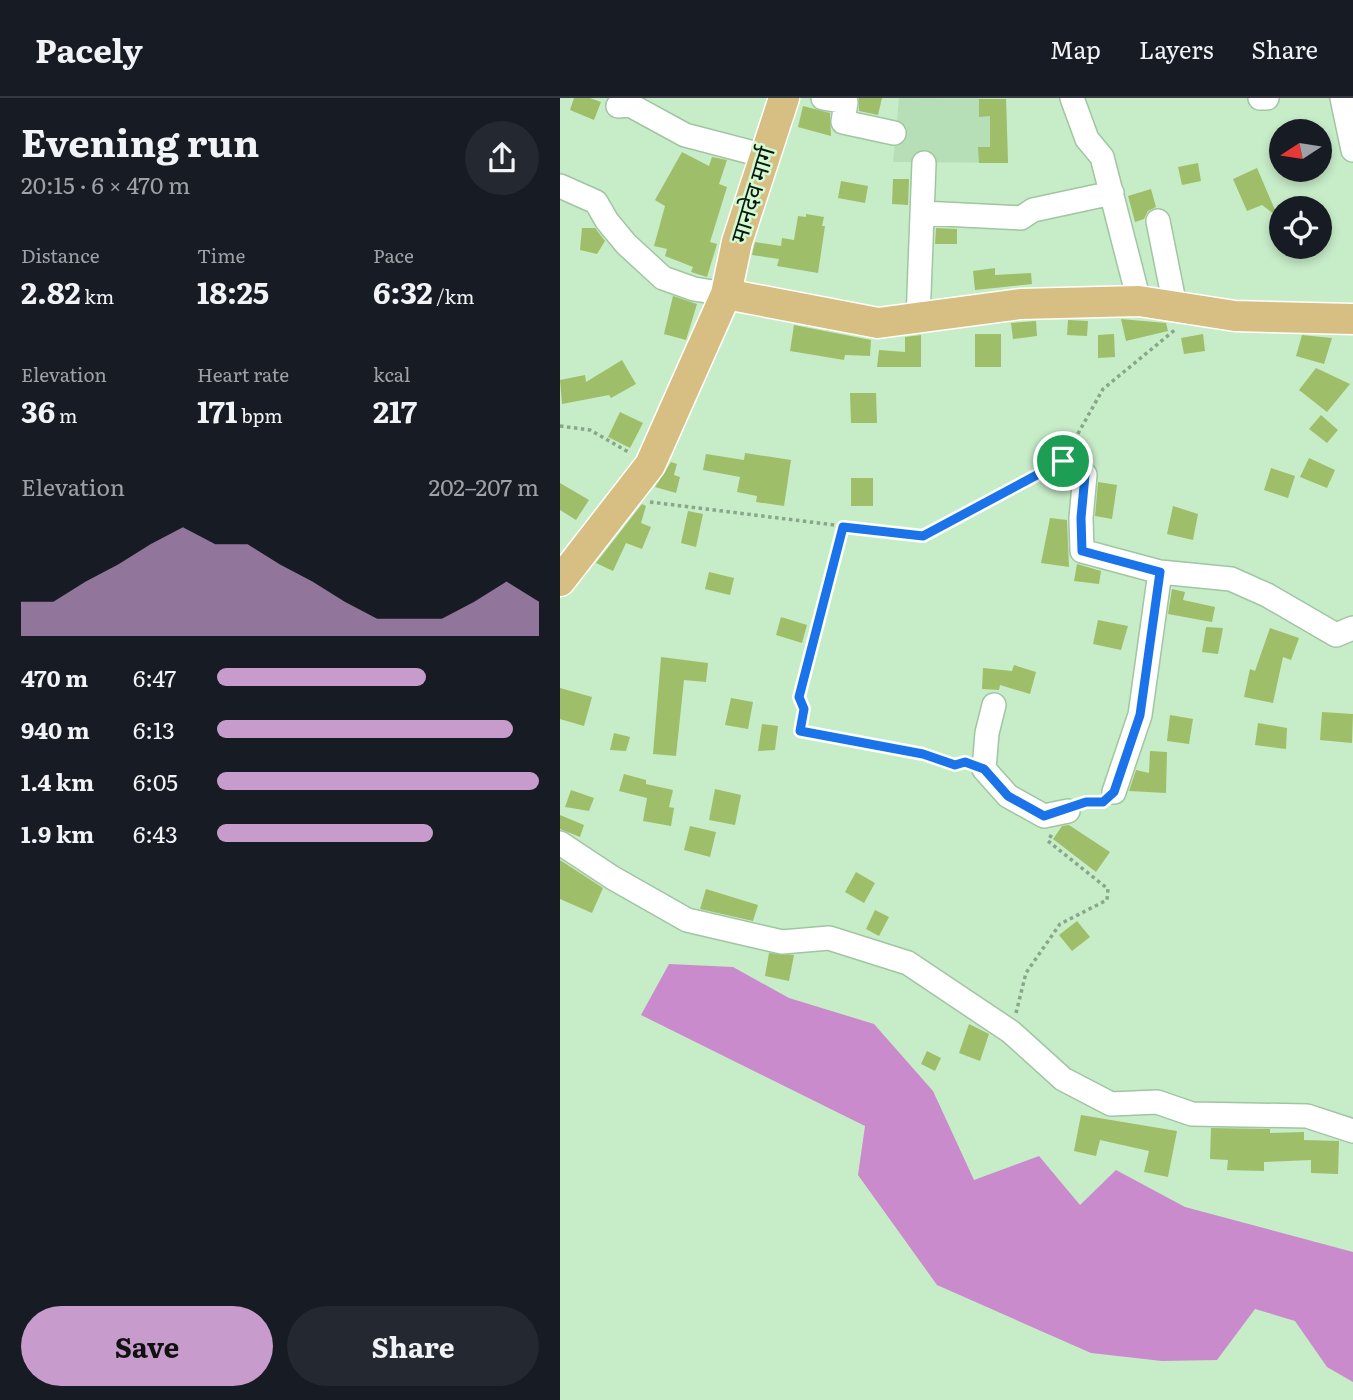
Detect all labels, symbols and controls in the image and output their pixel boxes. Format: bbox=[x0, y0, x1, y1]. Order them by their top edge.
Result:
text: Pacely bbox=[35, 24, 143, 73]
text: Map bbox=[1050, 31, 1101, 66]
text: Layers bbox=[1139, 31, 1213, 66]
text: Share bbox=[1251, 31, 1318, 66]
text: Evening run bbox=[21, 112, 259, 169]
north arrow bbox=[1269, 119, 1332, 182]
map controls bbox=[1269, 119, 1332, 259]
button: share bbox=[465, 121, 539, 195]
street label: मानदेव मार्ग bbox=[719, 141, 782, 247]
text: 20:15 · 6 × 470 m bbox=[21, 167, 190, 201]
button: locate bbox=[1269, 196, 1332, 259]
text: Distance bbox=[21, 241, 100, 269]
text: Time bbox=[197, 241, 245, 269]
text: Pace bbox=[373, 241, 414, 269]
text: 2.82 bbox=[21, 269, 81, 313]
text: 18:25 bbox=[197, 269, 269, 313]
text: 6:32 bbox=[373, 269, 433, 313]
text: km bbox=[81, 282, 114, 310]
text: /km bbox=[433, 282, 474, 310]
text: Elevation bbox=[21, 360, 107, 388]
text: Heart rate bbox=[197, 360, 289, 388]
text: kcal bbox=[373, 360, 410, 388]
text: 36 bbox=[21, 388, 55, 432]
text: 171 bbox=[197, 388, 238, 432]
text: 217 bbox=[373, 388, 417, 432]
text: m bbox=[55, 401, 78, 429]
text: bpm bbox=[238, 401, 283, 429]
pin bbox=[1033, 431, 1093, 491]
icon: arrive bbox=[1044, 442, 1082, 480]
text: Elevation bbox=[21, 469, 125, 503]
text: 202–207 m bbox=[429, 469, 539, 503]
text: 470 m bbox=[21, 660, 88, 694]
text: 6:47 bbox=[133, 660, 176, 694]
text: 940 m bbox=[21, 712, 90, 746]
text: 6:13 bbox=[133, 712, 175, 746]
text: 1.4 km bbox=[21, 764, 94, 798]
text: 6:05 bbox=[133, 764, 178, 798]
text: 1.9 km bbox=[21, 816, 94, 850]
text: 6:43 bbox=[133, 816, 178, 850]
button: Save bbox=[21, 1306, 273, 1386]
button: Share bbox=[287, 1306, 539, 1386]

